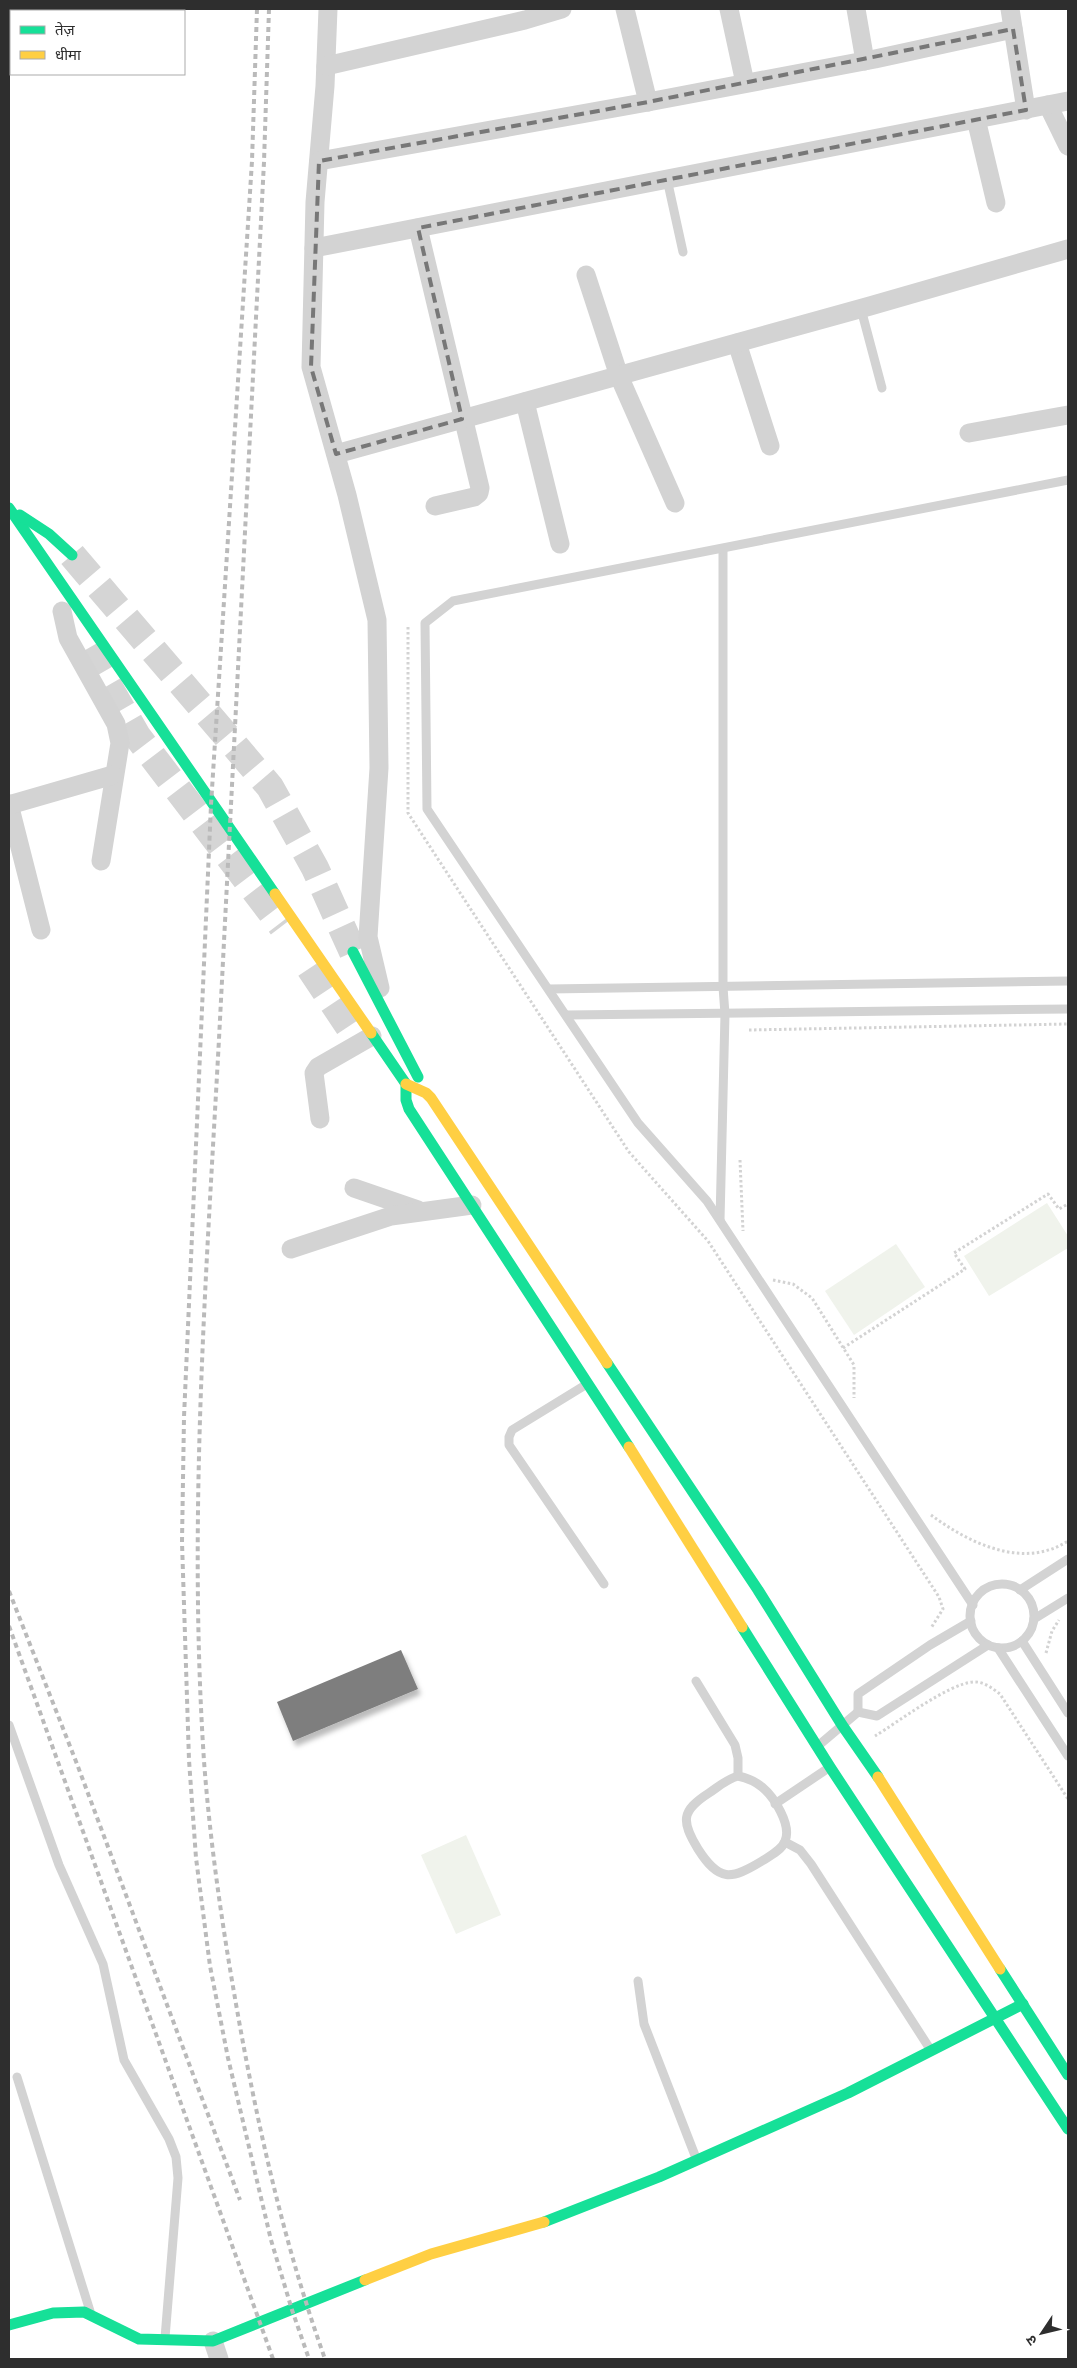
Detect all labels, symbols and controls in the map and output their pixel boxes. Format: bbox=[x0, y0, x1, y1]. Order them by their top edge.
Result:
legend bbox=[10, 10, 185, 75]
text: तेज़ bbox=[55, 19, 76, 39]
text: धीमा bbox=[55, 44, 82, 64]
north arrow bbox=[1017, 2308, 1067, 2358]
text: उ bbox=[1020, 2331, 1041, 2350]

